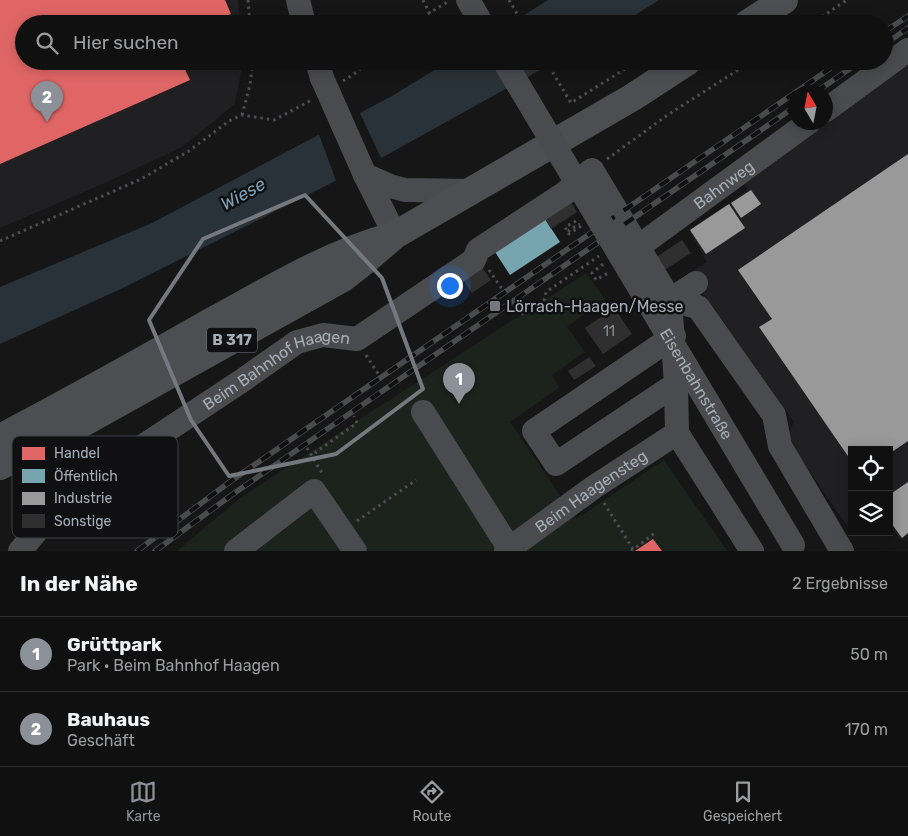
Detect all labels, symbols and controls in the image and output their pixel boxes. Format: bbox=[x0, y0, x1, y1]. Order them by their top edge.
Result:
search box bbox=[15, 15, 893, 70]
icon: search bbox=[33, 29, 61, 57]
text: Hier suchen bbox=[73, 31, 179, 54]
pin: 2 bbox=[31, 81, 63, 122]
north arrow bbox=[788, 85, 833, 130]
street label: Bahnweg bbox=[690, 156, 757, 213]
water label: Wiese bbox=[217, 173, 269, 215]
your location bbox=[437, 273, 463, 299]
place label: Lörrach-Haagen/Messe bbox=[506, 297, 684, 316]
marker: Lörrach-Haagen/Messe bbox=[488, 299, 502, 313]
house number: 11 bbox=[603, 323, 615, 340]
street label: Beim Bahnhof Haagen bbox=[199, 325, 351, 414]
street label: Eisenbahnstraße bbox=[656, 325, 737, 443]
road number: B 317 bbox=[207, 328, 257, 352]
pin: 1 bbox=[443, 363, 475, 404]
legend bbox=[12, 436, 178, 538]
text: Handel bbox=[54, 445, 100, 462]
street label: Beim Haagensteg bbox=[531, 446, 650, 536]
map controls bbox=[848, 446, 893, 536]
button: locate bbox=[848, 446, 893, 491]
text: Öffentlich bbox=[54, 468, 118, 485]
text: Industrie bbox=[54, 490, 112, 507]
button: layers bbox=[848, 491, 893, 536]
text: Sonstige bbox=[54, 513, 112, 530]
text: In der Nähe bbox=[20, 571, 138, 596]
text: 2 Ergebnisse bbox=[792, 574, 888, 593]
text: Grüttpark bbox=[67, 633, 162, 656]
text: 1 bbox=[32, 645, 40, 664]
text: 50 m bbox=[850, 645, 888, 664]
text: Park · Beim Bahnhof Haagen bbox=[67, 656, 280, 675]
text: Bauhaus bbox=[67, 708, 150, 731]
text: 2 bbox=[31, 720, 41, 739]
text: 170 m bbox=[845, 720, 888, 739]
text: Geschäft bbox=[67, 731, 135, 750]
tab: Karte bbox=[126, 778, 161, 825]
tab: Route bbox=[412, 778, 451, 825]
tab: Gespeichert bbox=[703, 778, 782, 825]

